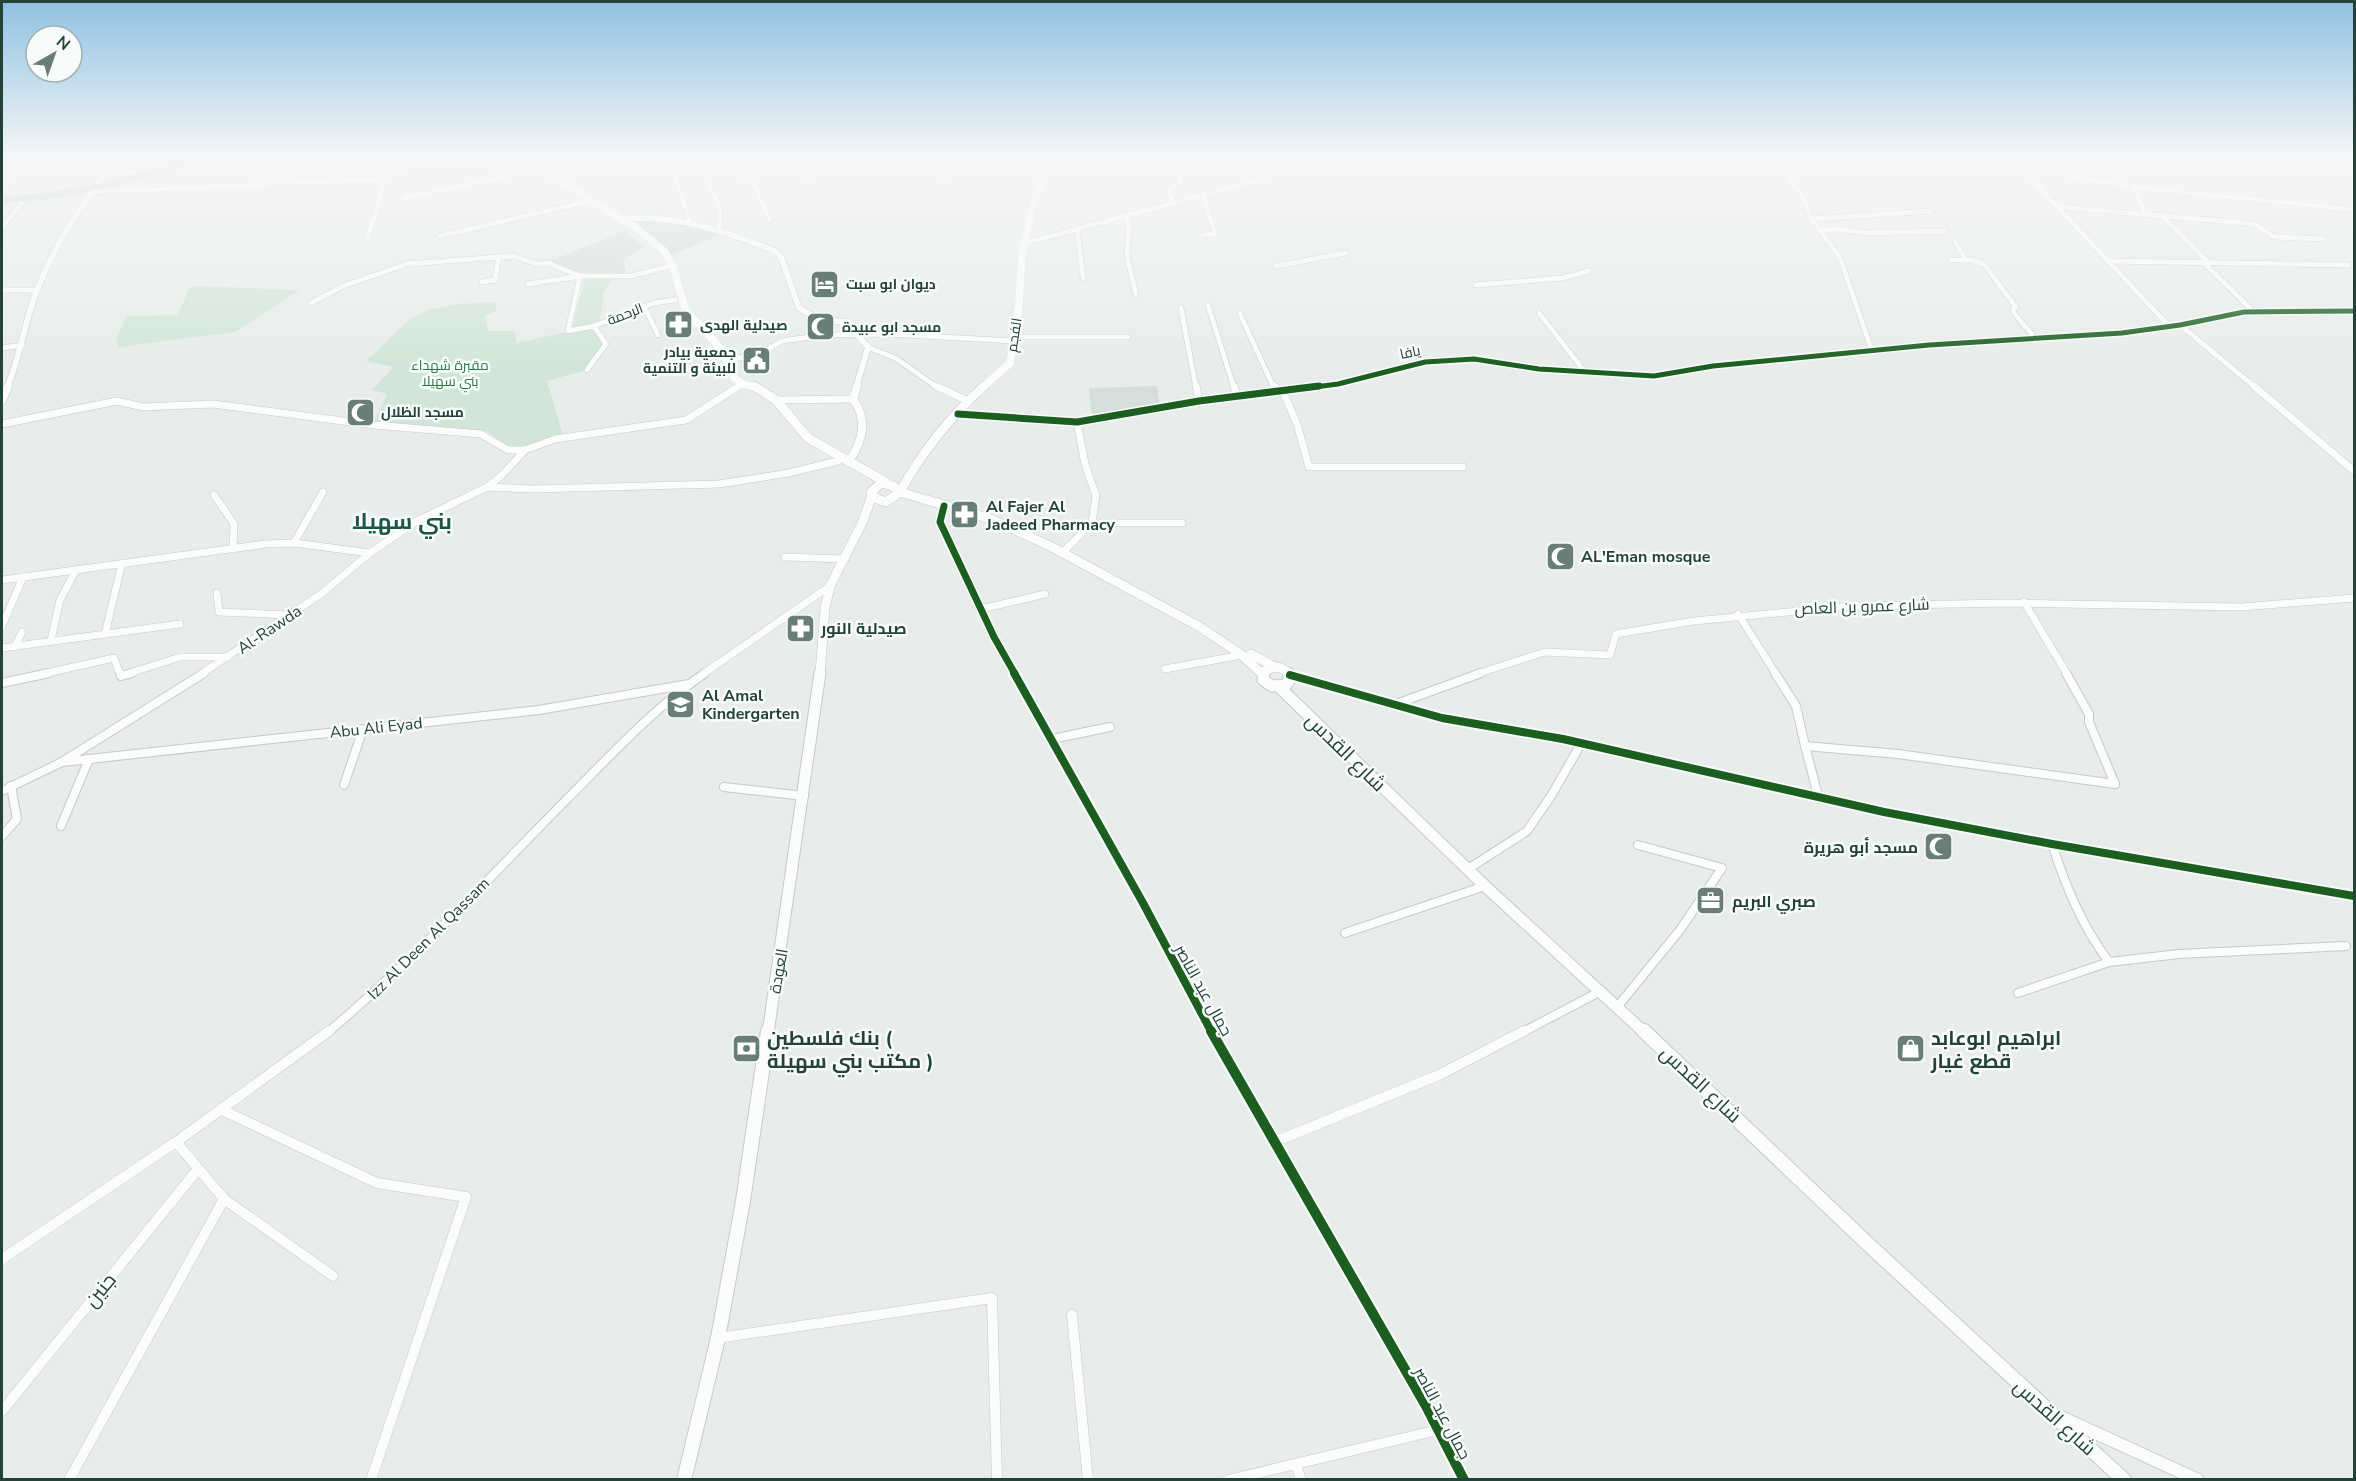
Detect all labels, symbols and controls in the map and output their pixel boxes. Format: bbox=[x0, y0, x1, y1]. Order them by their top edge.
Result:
north arrow bbox=[24, 24, 84, 84]
text: N bbox=[51, 31, 75, 56]
hotel icon: ديوان ابو سبت bbox=[809, 268, 841, 300]
place label: ديوان ابو سبت bbox=[846, 275, 936, 294]
street label: الرحمة bbox=[604, 299, 646, 330]
pharmacy icon: صيدلية الهدى bbox=[663, 309, 695, 341]
mosque icon: مسجد ابو عبيدة bbox=[805, 311, 837, 343]
place label: صيدلية الهدى bbox=[700, 316, 788, 335]
street label: الفجم bbox=[1002, 317, 1027, 353]
place label: مسجد ابو عبيدة bbox=[842, 318, 941, 337]
street label: يافا bbox=[1398, 341, 1422, 364]
place label: جمعية بيادر للبيئة و التنمية bbox=[643, 343, 736, 378]
public building icon: جمعية بيادر للبيئة و التنمية bbox=[741, 344, 773, 376]
park label: مقبرة شهداء بني سهيلا bbox=[411, 356, 489, 393]
mosque icon: مسجد الظلال bbox=[344, 396, 376, 428]
place label: مسجد الظلال bbox=[381, 403, 464, 422]
place label: Al Fajer Al Jadeed Pharmacy bbox=[985, 496, 1116, 536]
pharmacy icon: Al Fajer Al Jadeed Pharmacy bbox=[949, 499, 981, 531]
district label: بني سهيلا bbox=[352, 507, 452, 539]
mosque icon: AL'Eman mosque bbox=[1544, 540, 1576, 572]
place label: AL'Eman mosque bbox=[1581, 546, 1711, 568]
street label: شارع عمرو بن العاص bbox=[1794, 594, 1930, 620]
street label: Al-Rawda bbox=[233, 600, 306, 659]
pharmacy icon: صيدلية النور bbox=[784, 612, 816, 644]
place label: صيدلية النور bbox=[820, 618, 907, 640]
place label: Al Amal Kindergarten bbox=[702, 685, 800, 725]
school or university icon: Al Amal Kindergarten bbox=[665, 688, 697, 720]
street label: شارع القدس bbox=[1299, 707, 1392, 798]
street label: Abu Ali Eyad bbox=[329, 712, 424, 744]
mosque icon: مسجد أبو هريرة bbox=[1923, 831, 1955, 863]
place label: مسجد أبو هريرة bbox=[1804, 837, 1918, 859]
street label: Izz Al Deen Al Qassam bbox=[363, 873, 495, 1005]
office icon: صبري البريم bbox=[1695, 885, 1727, 917]
place label: صبري البريم bbox=[1732, 891, 1816, 914]
street label: جمال عبد الناصر bbox=[1168, 940, 1237, 1040]
street label: العودة bbox=[764, 947, 794, 995]
place label: بنك فلسطين ( مكتب بني سهيلة ) bbox=[767, 1025, 934, 1078]
place label: ابراهيم ابوعابد قطع غيار bbox=[1930, 1025, 2061, 1075]
bank icon: بنك فلسطين ( مكتب بني سهيلة ) bbox=[730, 1033, 762, 1065]
shop icon: ابراهيم ابوعابد قطع غيار bbox=[1894, 1033, 1926, 1065]
street label: شارع القدس bbox=[1654, 1040, 1747, 1129]
street label: جنين bbox=[78, 1268, 122, 1313]
street label: جمال عبد الناصر bbox=[1408, 1363, 1476, 1463]
street label: شارع القدس bbox=[2008, 1373, 2102, 1462]

